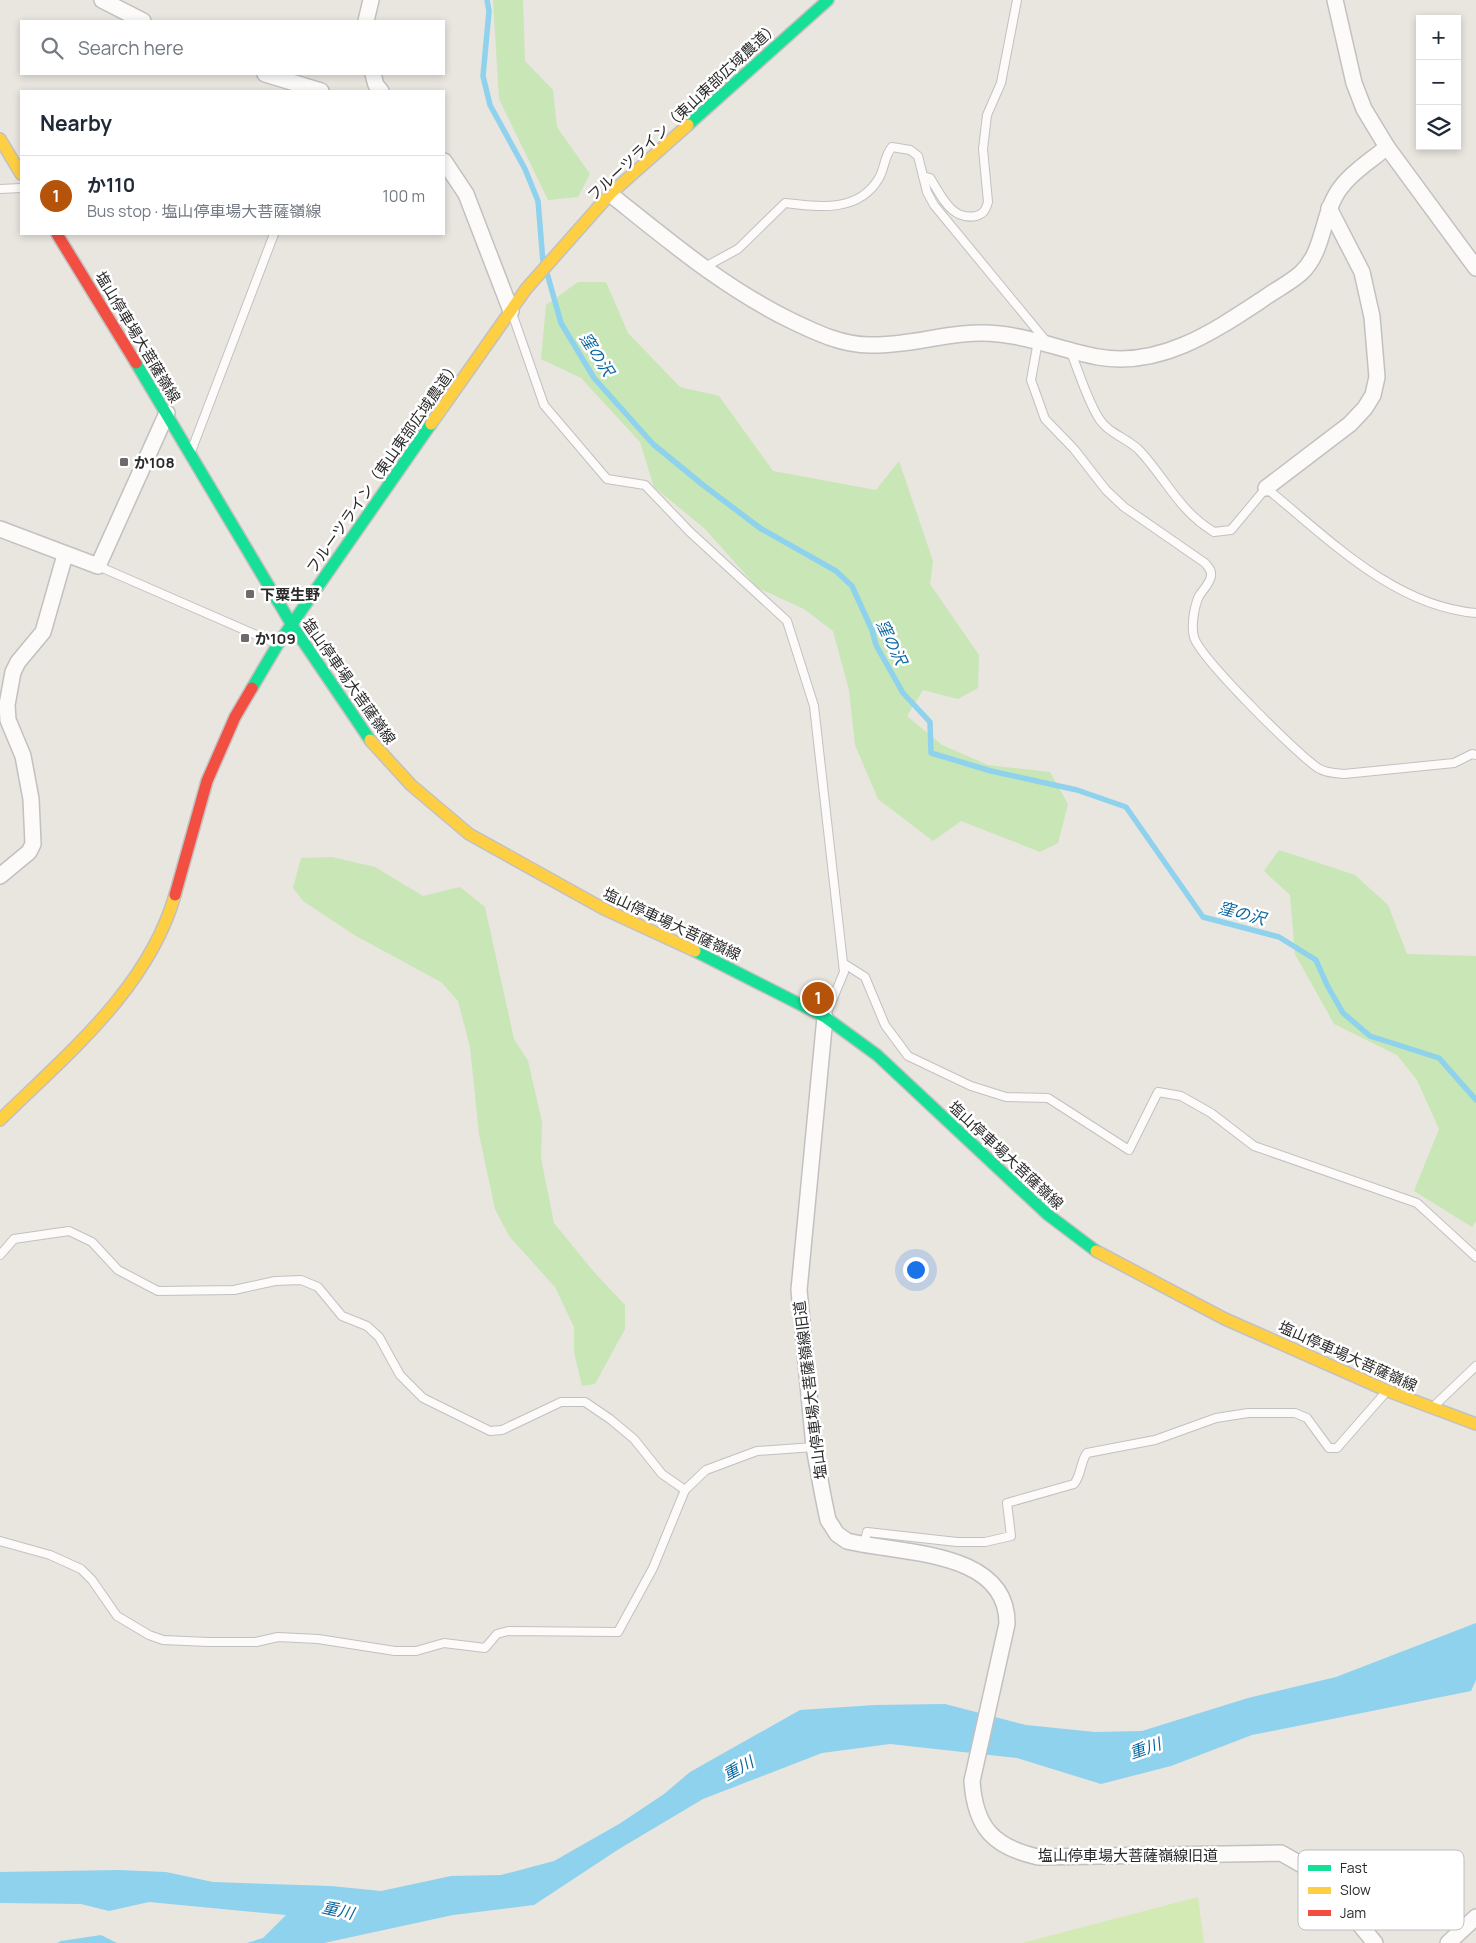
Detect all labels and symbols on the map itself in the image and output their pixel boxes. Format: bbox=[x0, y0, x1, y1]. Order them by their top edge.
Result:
street label: フルーツライン（東山東部広域農道） bbox=[583, 16, 783, 206]
street label: 塩山停車場大菩薩嶺線 bbox=[90, 267, 186, 407]
water label: 窪の沢 bbox=[575, 328, 620, 382]
street label: フルーツライン（東山東部広域農道） bbox=[301, 357, 465, 577]
place label: か108 bbox=[134, 452, 175, 473]
marker: か108 bbox=[118, 456, 130, 468]
place label: 下粟生野 bbox=[260, 584, 320, 605]
marker: 下粟生野 bbox=[244, 588, 256, 600]
street label: 塩山停車場大菩薩嶺線 bbox=[297, 614, 401, 748]
water label: 窪の沢 bbox=[872, 616, 913, 670]
place label: か109 bbox=[255, 628, 296, 649]
marker: か109 bbox=[239, 632, 251, 644]
street label: 塩山停車場大菩薩嶺線 bbox=[600, 883, 744, 965]
water label: 窪の沢 bbox=[1216, 896, 1270, 930]
pin: 1 bbox=[802, 979, 834, 1017]
street label: 塩山停車場大菩薩嶺線 bbox=[944, 1096, 1068, 1214]
your location bbox=[903, 1257, 929, 1283]
street label: 塩山停車場大菩薩嶺線旧道 bbox=[789, 1299, 831, 1481]
street label: 塩山停車場大菩薩嶺線 bbox=[1275, 1316, 1421, 1396]
water label: 重川 bbox=[1126, 1732, 1166, 1764]
water label: 重川 bbox=[719, 1750, 759, 1785]
street label: 塩山停車場大菩薩嶺線旧道 bbox=[1038, 1845, 1218, 1866]
legend bbox=[1298, 1850, 1464, 1930]
text: Fast bbox=[1340, 1858, 1368, 1877]
text: Slow bbox=[1340, 1880, 1371, 1899]
water label: 重川 bbox=[320, 1896, 358, 1925]
text: Jam bbox=[1340, 1903, 1366, 1922]

